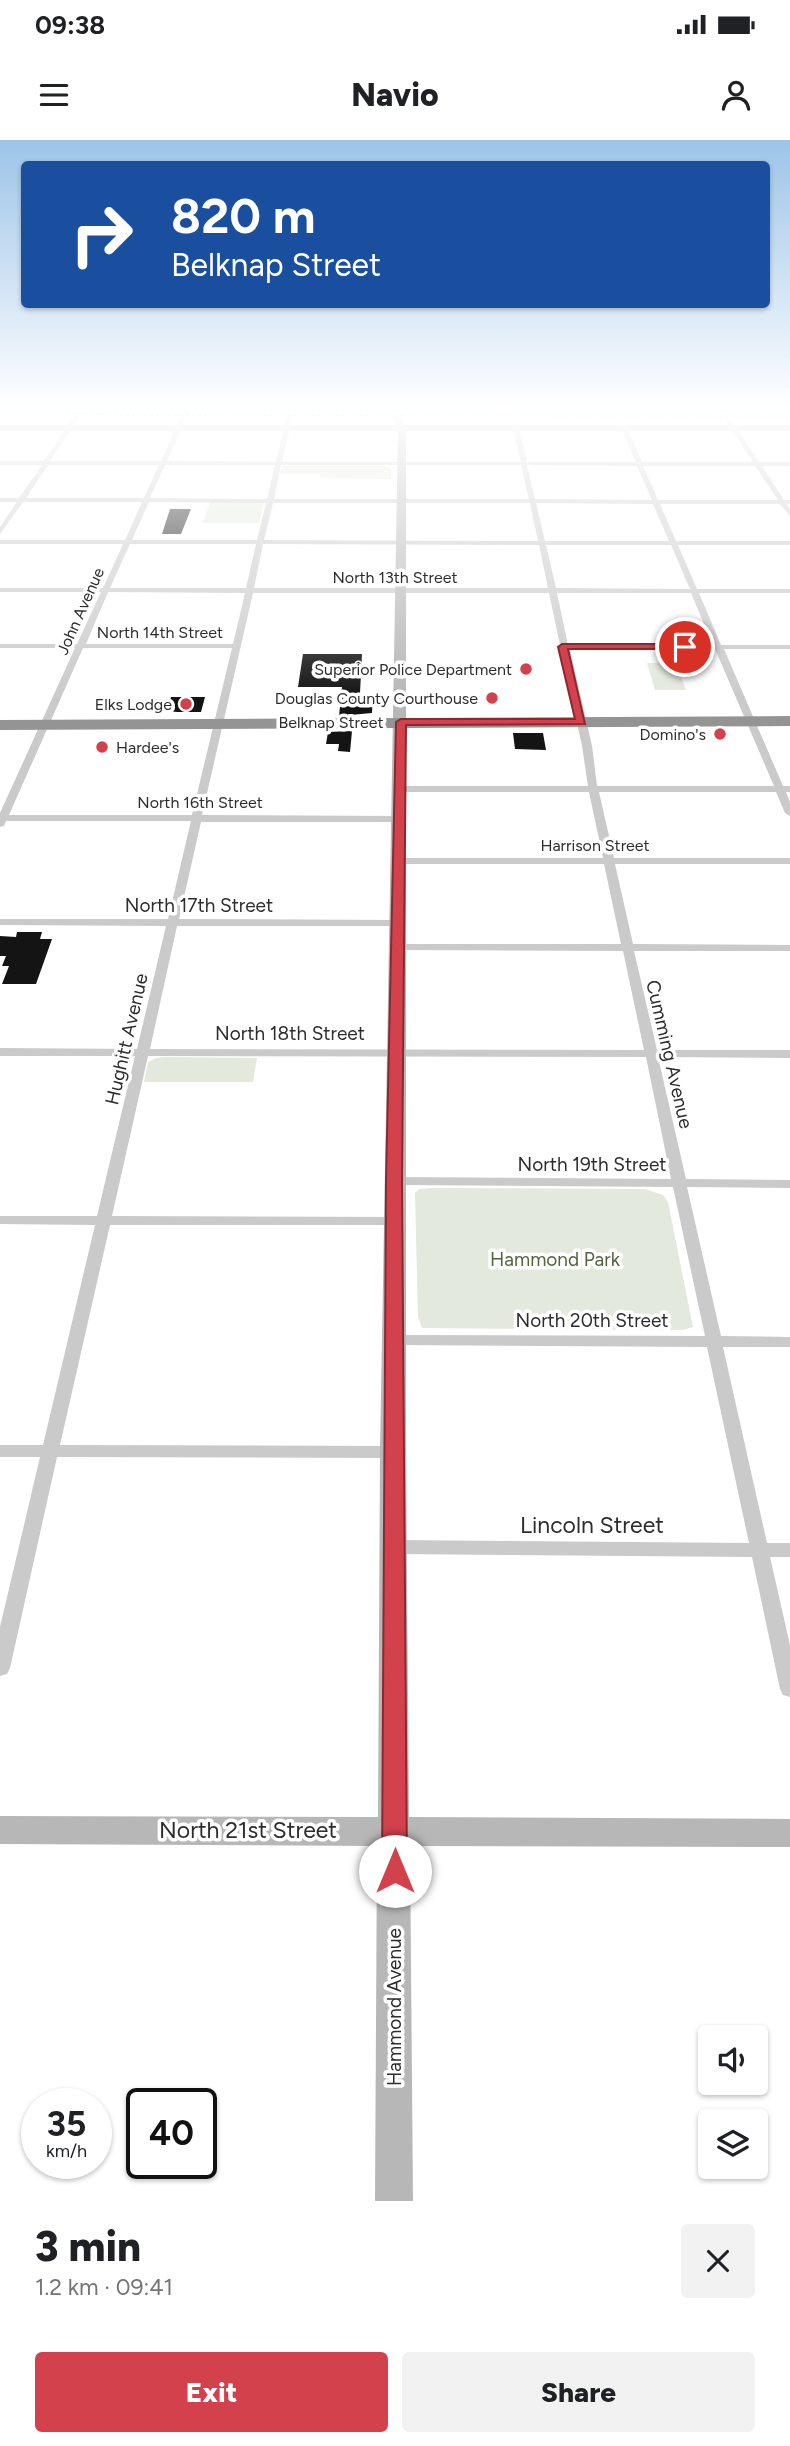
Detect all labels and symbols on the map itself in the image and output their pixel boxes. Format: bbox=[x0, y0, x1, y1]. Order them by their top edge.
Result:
street label: John Avenue bbox=[53, 564, 108, 658]
street label: North 13th Street bbox=[332, 568, 458, 587]
pin bbox=[655, 617, 715, 677]
street label: North 14th Street bbox=[97, 623, 223, 642]
place label: Superior Police Department bbox=[314, 660, 512, 679]
marker: Superior Police Department bbox=[518, 661, 534, 677]
place label: Douglas County Courthouse bbox=[275, 689, 478, 708]
marker: Douglas County Courthouse bbox=[484, 690, 500, 706]
place label: Elks Lodge bbox=[95, 695, 172, 714]
marker: Elks Lodge bbox=[178, 696, 194, 712]
street label: Belknap Street bbox=[278, 713, 384, 732]
place label: Domino's bbox=[640, 725, 706, 744]
marker: Domino's bbox=[712, 726, 728, 742]
place label: Hardee's bbox=[116, 738, 179, 757]
marker: Hardee's bbox=[94, 739, 110, 755]
street label: North 16th Street bbox=[137, 793, 263, 812]
street label: Harrison Street bbox=[540, 836, 650, 855]
street label: North 17th Street bbox=[125, 894, 273, 917]
street label: Hughitt Avenue bbox=[100, 971, 153, 1107]
street label: Cumming Avenue bbox=[641, 978, 698, 1131]
street label: North 18th Street bbox=[215, 1022, 365, 1045]
street label: North 19th Street bbox=[518, 1153, 666, 1176]
park label: Hammond Park bbox=[490, 1248, 621, 1271]
street label: North 20th Street bbox=[515, 1309, 669, 1332]
street label: Lincoln Street bbox=[520, 1511, 664, 1539]
street label: North 21st Street bbox=[159, 1816, 337, 1844]
position arrow bbox=[358, 1834, 432, 1908]
street label: Hammond Avenue bbox=[383, 1928, 406, 2086]
speed limit sign: 40 bbox=[126, 2088, 217, 2179]

